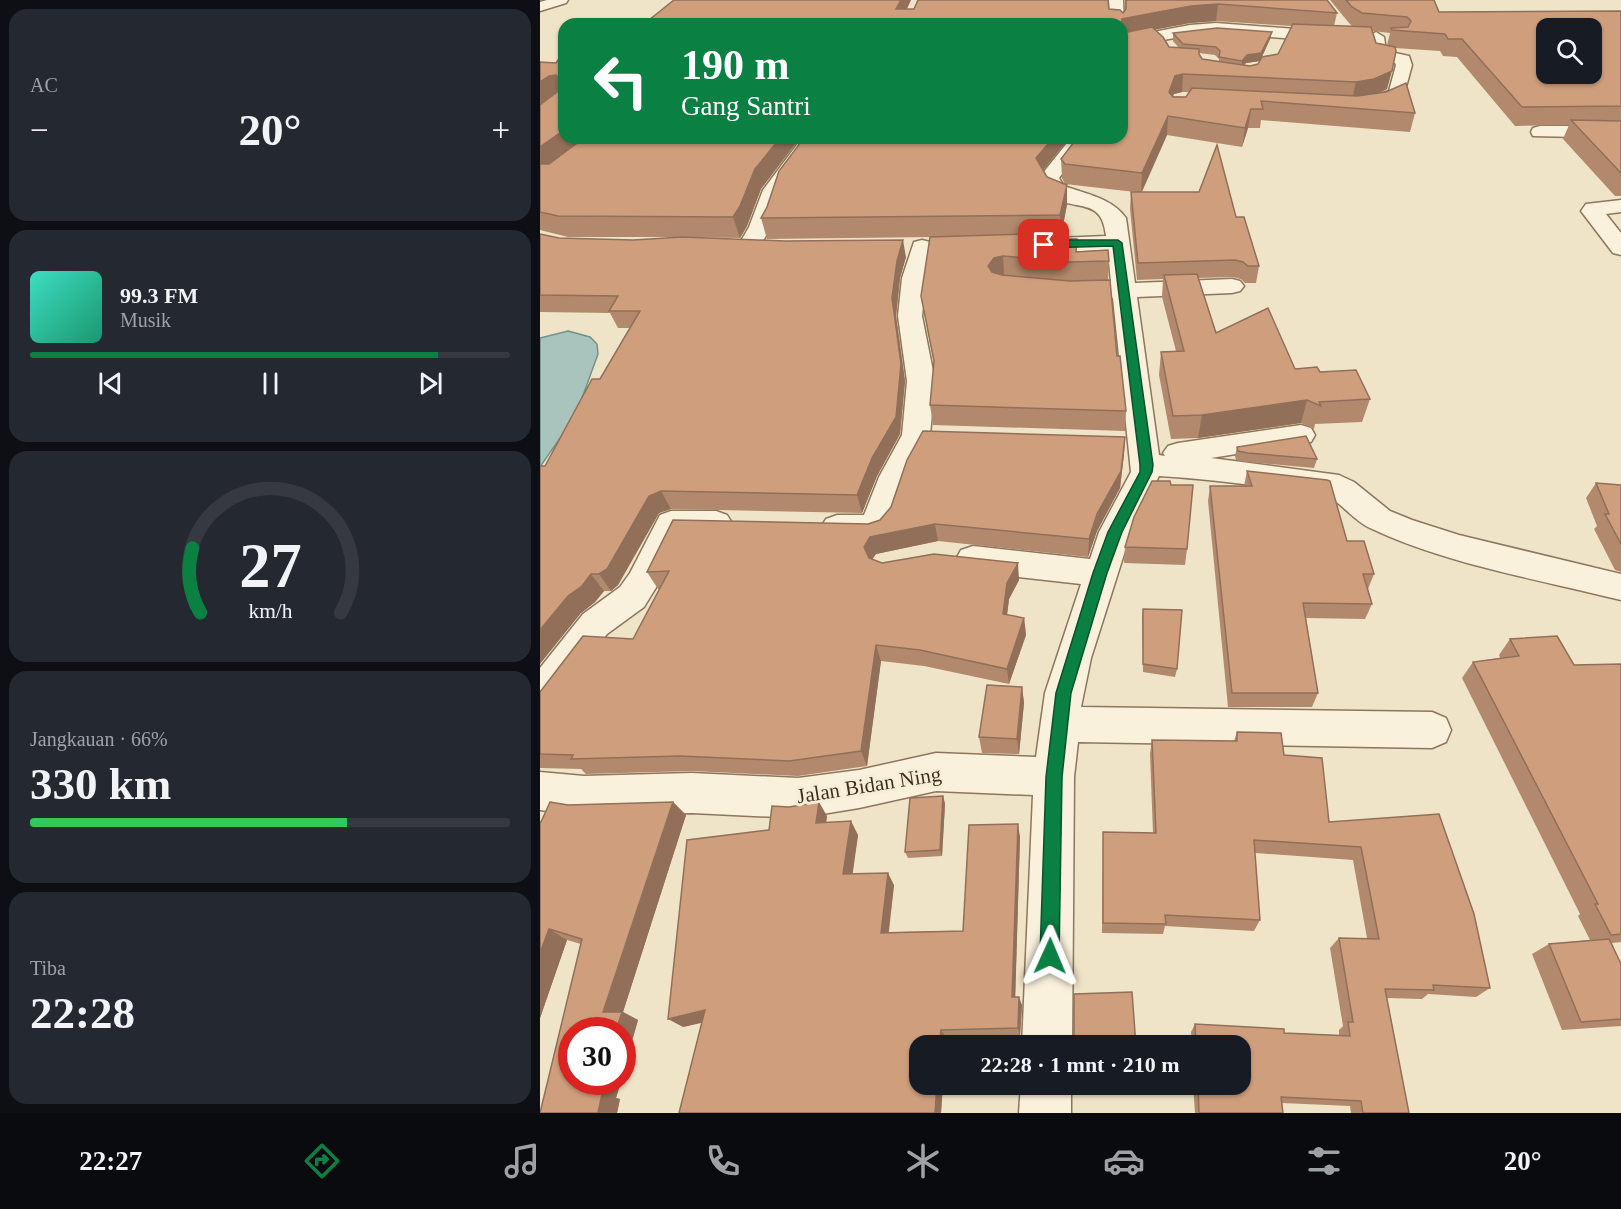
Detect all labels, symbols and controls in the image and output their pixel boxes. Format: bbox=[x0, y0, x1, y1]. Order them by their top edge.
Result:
map controls bbox=[1536, 18, 1602, 84]
button: search bbox=[1536, 18, 1602, 84]
icon: left bbox=[582, 42, 660, 120]
text: 190 m bbox=[681, 42, 790, 88]
text: AC bbox=[30, 74, 58, 96]
text: Gang Santri bbox=[681, 91, 811, 121]
text: 20° bbox=[239, 105, 302, 155]
text: − bbox=[30, 112, 49, 148]
text: + bbox=[491, 112, 510, 148]
pin bbox=[1018, 219, 1069, 270]
icon: arrive bbox=[1027, 228, 1060, 261]
text: 99.3 FM bbox=[120, 283, 198, 308]
text: Musik bbox=[120, 309, 171, 331]
icon: previous bbox=[94, 367, 127, 400]
icon: pause bbox=[254, 367, 287, 400]
icon: next bbox=[414, 367, 447, 400]
text: 27 bbox=[239, 532, 301, 601]
text: km/h bbox=[248, 600, 292, 624]
text: Jangkauan · 66% bbox=[30, 728, 168, 750]
text: 330 km bbox=[30, 759, 171, 809]
street label: Jalan Bidan Ning bbox=[795, 762, 943, 808]
position arrow bbox=[1018, 924, 1082, 988]
text: Tiba bbox=[30, 957, 66, 979]
text: 22:28 bbox=[30, 988, 135, 1038]
speed limit sign: 30 bbox=[558, 1017, 636, 1095]
text: 22:28 · 1 mnt · 210 m bbox=[980, 1052, 1180, 1077]
icon: directions bbox=[301, 1140, 343, 1182]
icon: music bbox=[501, 1140, 543, 1182]
icon: phone bbox=[702, 1140, 744, 1182]
icon: climate bbox=[902, 1140, 944, 1182]
icon: car bbox=[1103, 1140, 1145, 1182]
icon: filters bbox=[1303, 1140, 1345, 1182]
text: 22:27 bbox=[79, 1146, 142, 1176]
text: 20° bbox=[1504, 1146, 1542, 1176]

